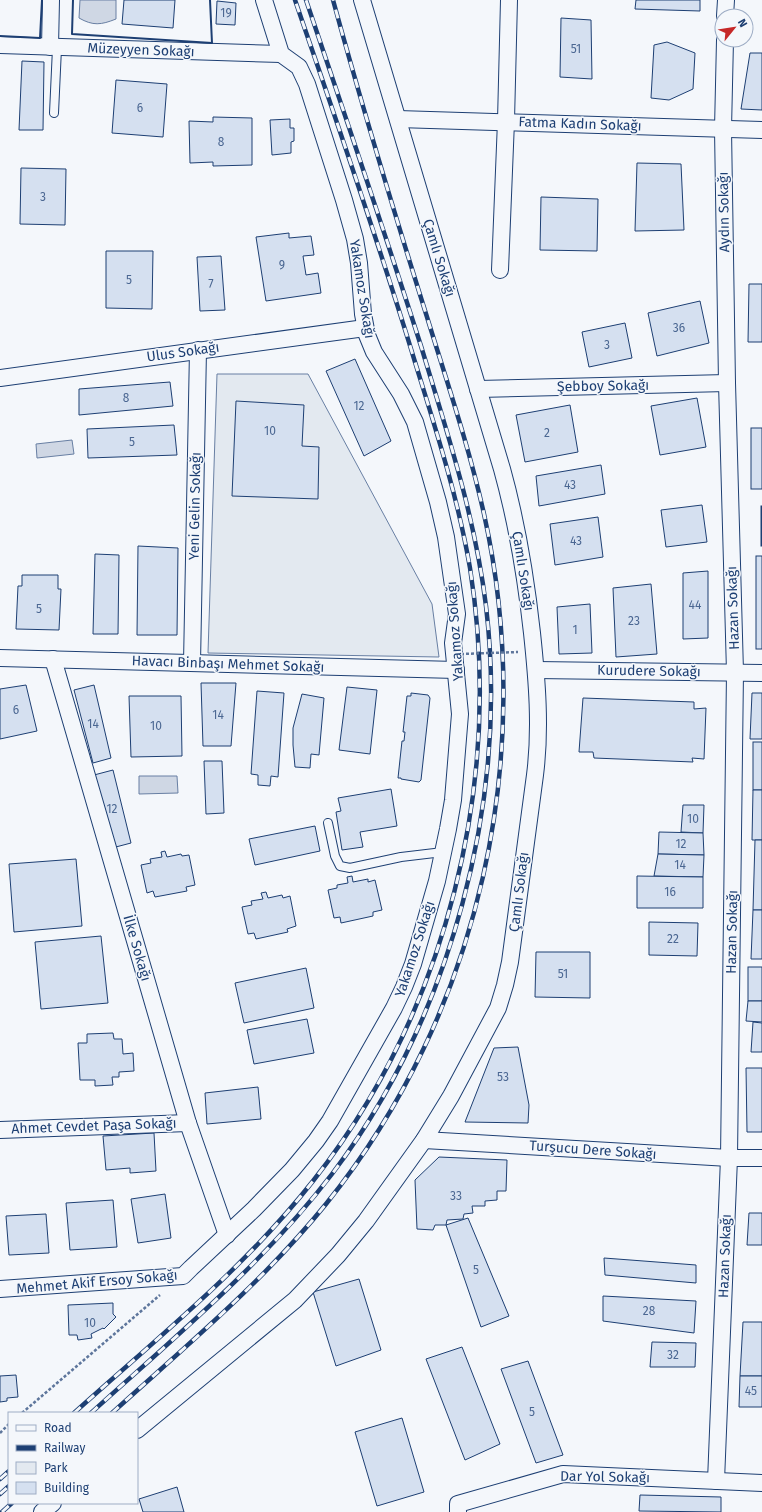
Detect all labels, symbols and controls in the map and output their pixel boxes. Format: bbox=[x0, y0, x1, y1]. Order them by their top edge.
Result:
house number: 19 bbox=[220, 6, 232, 20]
north arrow bbox=[714, 8, 754, 48]
text: N bbox=[735, 17, 750, 30]
street label: Müzeyyen Sokağı bbox=[87, 40, 195, 60]
house number: 51 bbox=[571, 42, 581, 56]
house number: 6 bbox=[137, 101, 143, 115]
street label: Fatma Kadın Sokağı bbox=[518, 113, 642, 135]
house number: 8 bbox=[218, 135, 225, 149]
street label: Aydın Sokağı bbox=[715, 172, 733, 252]
house number: 3 bbox=[40, 190, 46, 204]
street label: Çamlı Sokağı bbox=[419, 217, 459, 299]
street label: Yakamoz Sokağı bbox=[346, 238, 378, 340]
house number: 9 bbox=[279, 258, 285, 272]
house number: 5 bbox=[126, 273, 132, 287]
house number: 7 bbox=[208, 277, 214, 291]
house number: 36 bbox=[673, 321, 685, 335]
street label: Ulus Sokağı bbox=[146, 338, 220, 366]
house number: 3 bbox=[604, 338, 610, 352]
street label: Şebboy Sokağı bbox=[557, 377, 649, 395]
house number: 8 bbox=[123, 391, 130, 405]
house number: 12 bbox=[353, 399, 365, 413]
house number: 10 bbox=[264, 424, 276, 438]
house number: 2 bbox=[544, 426, 550, 440]
house number: 5 bbox=[129, 435, 135, 449]
street label: Yeni Gelin Sokağı bbox=[186, 452, 204, 560]
house number: 43 bbox=[564, 478, 576, 492]
street label: Çamlı Sokağı bbox=[508, 530, 538, 612]
house number: 43 bbox=[570, 534, 582, 548]
street label: Hazan Sokağı bbox=[723, 566, 743, 650]
street label: Yakamoz Sokağı bbox=[443, 580, 467, 682]
house number: 44 bbox=[689, 598, 702, 612]
house number: 5 bbox=[36, 602, 42, 616]
house number: 23 bbox=[628, 614, 640, 628]
house number: 1 bbox=[572, 623, 578, 637]
street label: Havacı Binbaşı Mehmet Sokağı bbox=[131, 652, 325, 676]
street label: Kurudere Sokağı bbox=[597, 662, 701, 680]
house number: 6 bbox=[13, 703, 19, 717]
house number: 14 bbox=[212, 708, 224, 722]
house number: 14 bbox=[87, 717, 99, 731]
house number: 10 bbox=[150, 719, 162, 733]
house number: 12 bbox=[106, 802, 118, 816]
house number: 10 bbox=[687, 812, 699, 826]
house number: 12 bbox=[675, 837, 687, 851]
street label: Çamlı Sokağı bbox=[506, 851, 532, 933]
house number: 14 bbox=[674, 858, 686, 872]
house number: 16 bbox=[664, 885, 676, 899]
street label: Hazan Sokağı bbox=[723, 890, 741, 974]
street label: Yakamoz Sokağı bbox=[391, 899, 439, 999]
street label: İlke Sokağı bbox=[119, 913, 156, 983]
house number: 22 bbox=[667, 932, 679, 946]
house number: 51 bbox=[558, 967, 568, 981]
house number: 53 bbox=[497, 1070, 509, 1084]
street label: Ahmet Cevdet Paşa Sokağı bbox=[11, 1115, 177, 1137]
street label: Turşucu Dere Sokağı bbox=[529, 1137, 657, 1163]
house number: 33 bbox=[450, 1189, 462, 1203]
street label: Hazan Sokağı bbox=[715, 1214, 735, 1298]
house number: 5 bbox=[473, 1263, 479, 1277]
street label: Mehmet Akif Ersoy Sokağı bbox=[16, 1266, 178, 1298]
house number: 28 bbox=[643, 1304, 656, 1318]
house number: 10 bbox=[84, 1316, 96, 1330]
house number: 32 bbox=[667, 1348, 679, 1362]
house number: 45 bbox=[745, 1384, 757, 1398]
house number: 5 bbox=[529, 1405, 535, 1419]
legend bbox=[8, 1412, 138, 1504]
text: Road bbox=[44, 1421, 72, 1435]
text: Railway bbox=[44, 1441, 85, 1455]
text: Park bbox=[44, 1461, 68, 1475]
street label: Dar Yol Sokağı bbox=[560, 1468, 650, 1486]
text: Building bbox=[44, 1481, 90, 1495]

